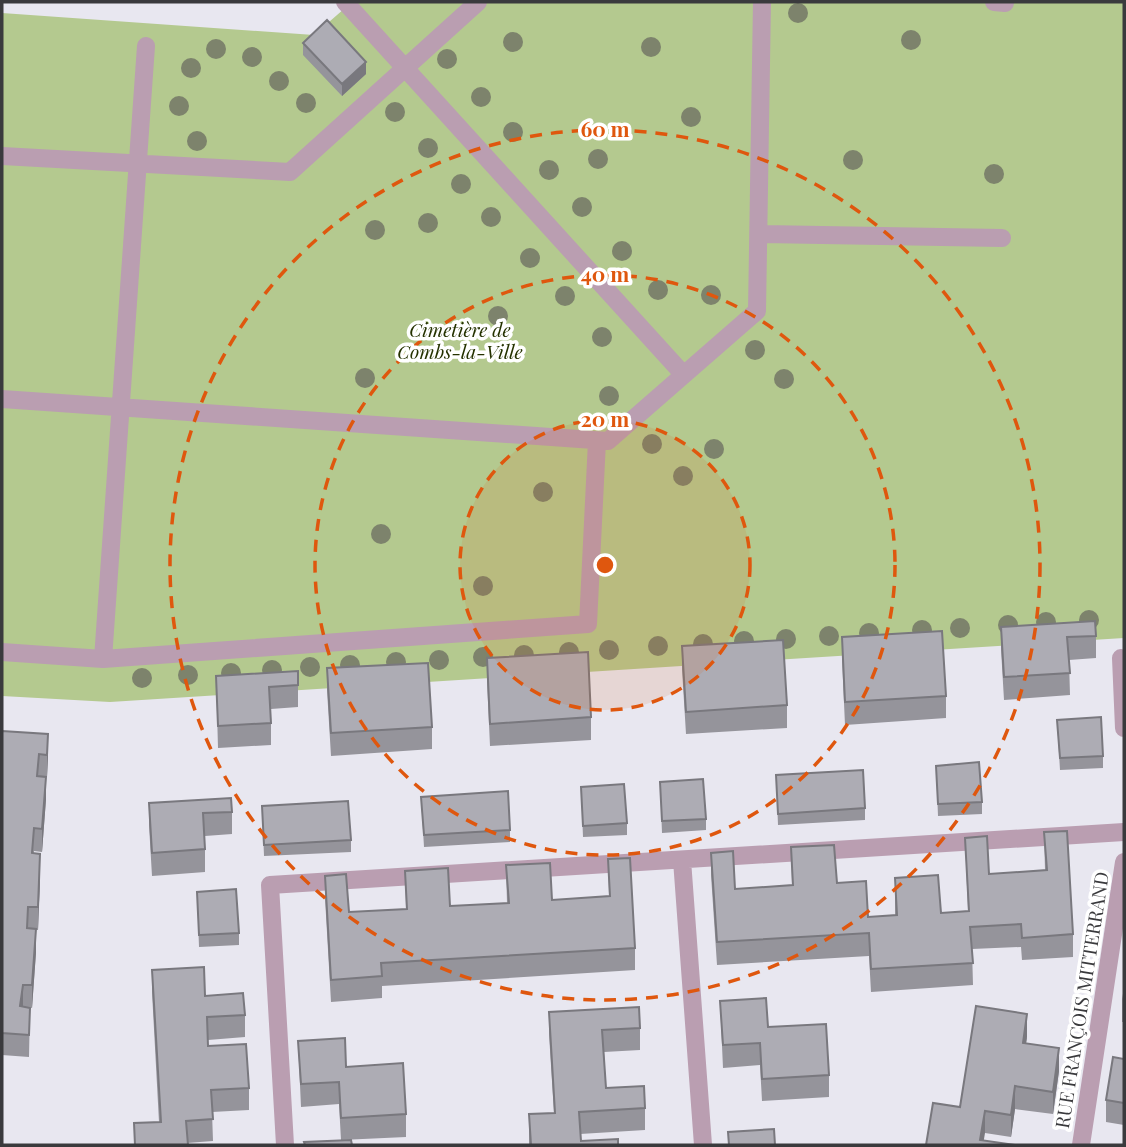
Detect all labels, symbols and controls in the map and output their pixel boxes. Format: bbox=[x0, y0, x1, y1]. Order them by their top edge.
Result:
text: 60 m bbox=[580, 114, 630, 142]
text: 40 m bbox=[581, 259, 629, 287]
park label: Cimetière de Combs-la-Ville bbox=[397, 316, 523, 364]
text: 20 m bbox=[581, 404, 629, 432]
centre of rings bbox=[593, 553, 617, 577]
street label: RUE FRANÇOIS MITTERRAND bbox=[1048, 870, 1114, 1130]

